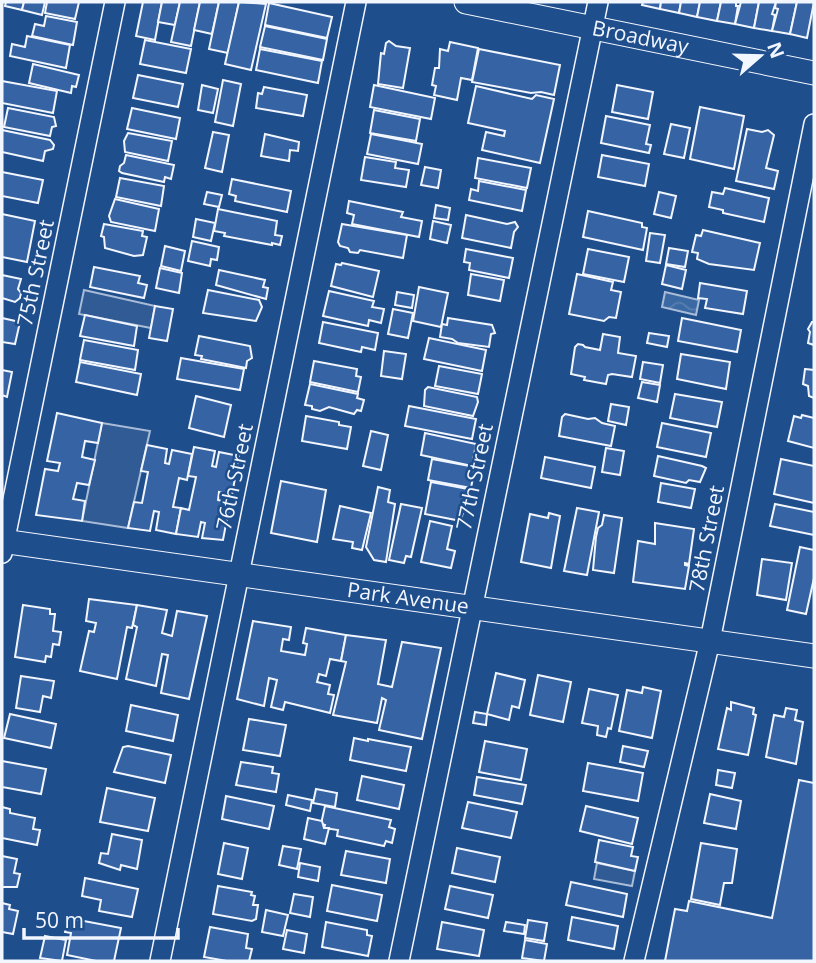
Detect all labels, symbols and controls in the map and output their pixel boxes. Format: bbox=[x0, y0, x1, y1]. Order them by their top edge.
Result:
street label: Broadway bbox=[590, 13, 692, 60]
north arrow bbox=[725, 21, 795, 91]
text: N bbox=[761, 38, 791, 62]
street label: 75th Street bbox=[10, 217, 60, 329]
street label: 76th Street bbox=[209, 421, 259, 533]
street label: 77th Street bbox=[449, 421, 499, 533]
street label: 78th Street bbox=[682, 483, 730, 595]
street label: Park Avenue bbox=[345, 575, 471, 620]
scale bar bbox=[24, 897, 178, 941]
text: 50 m bbox=[35, 906, 84, 934]

